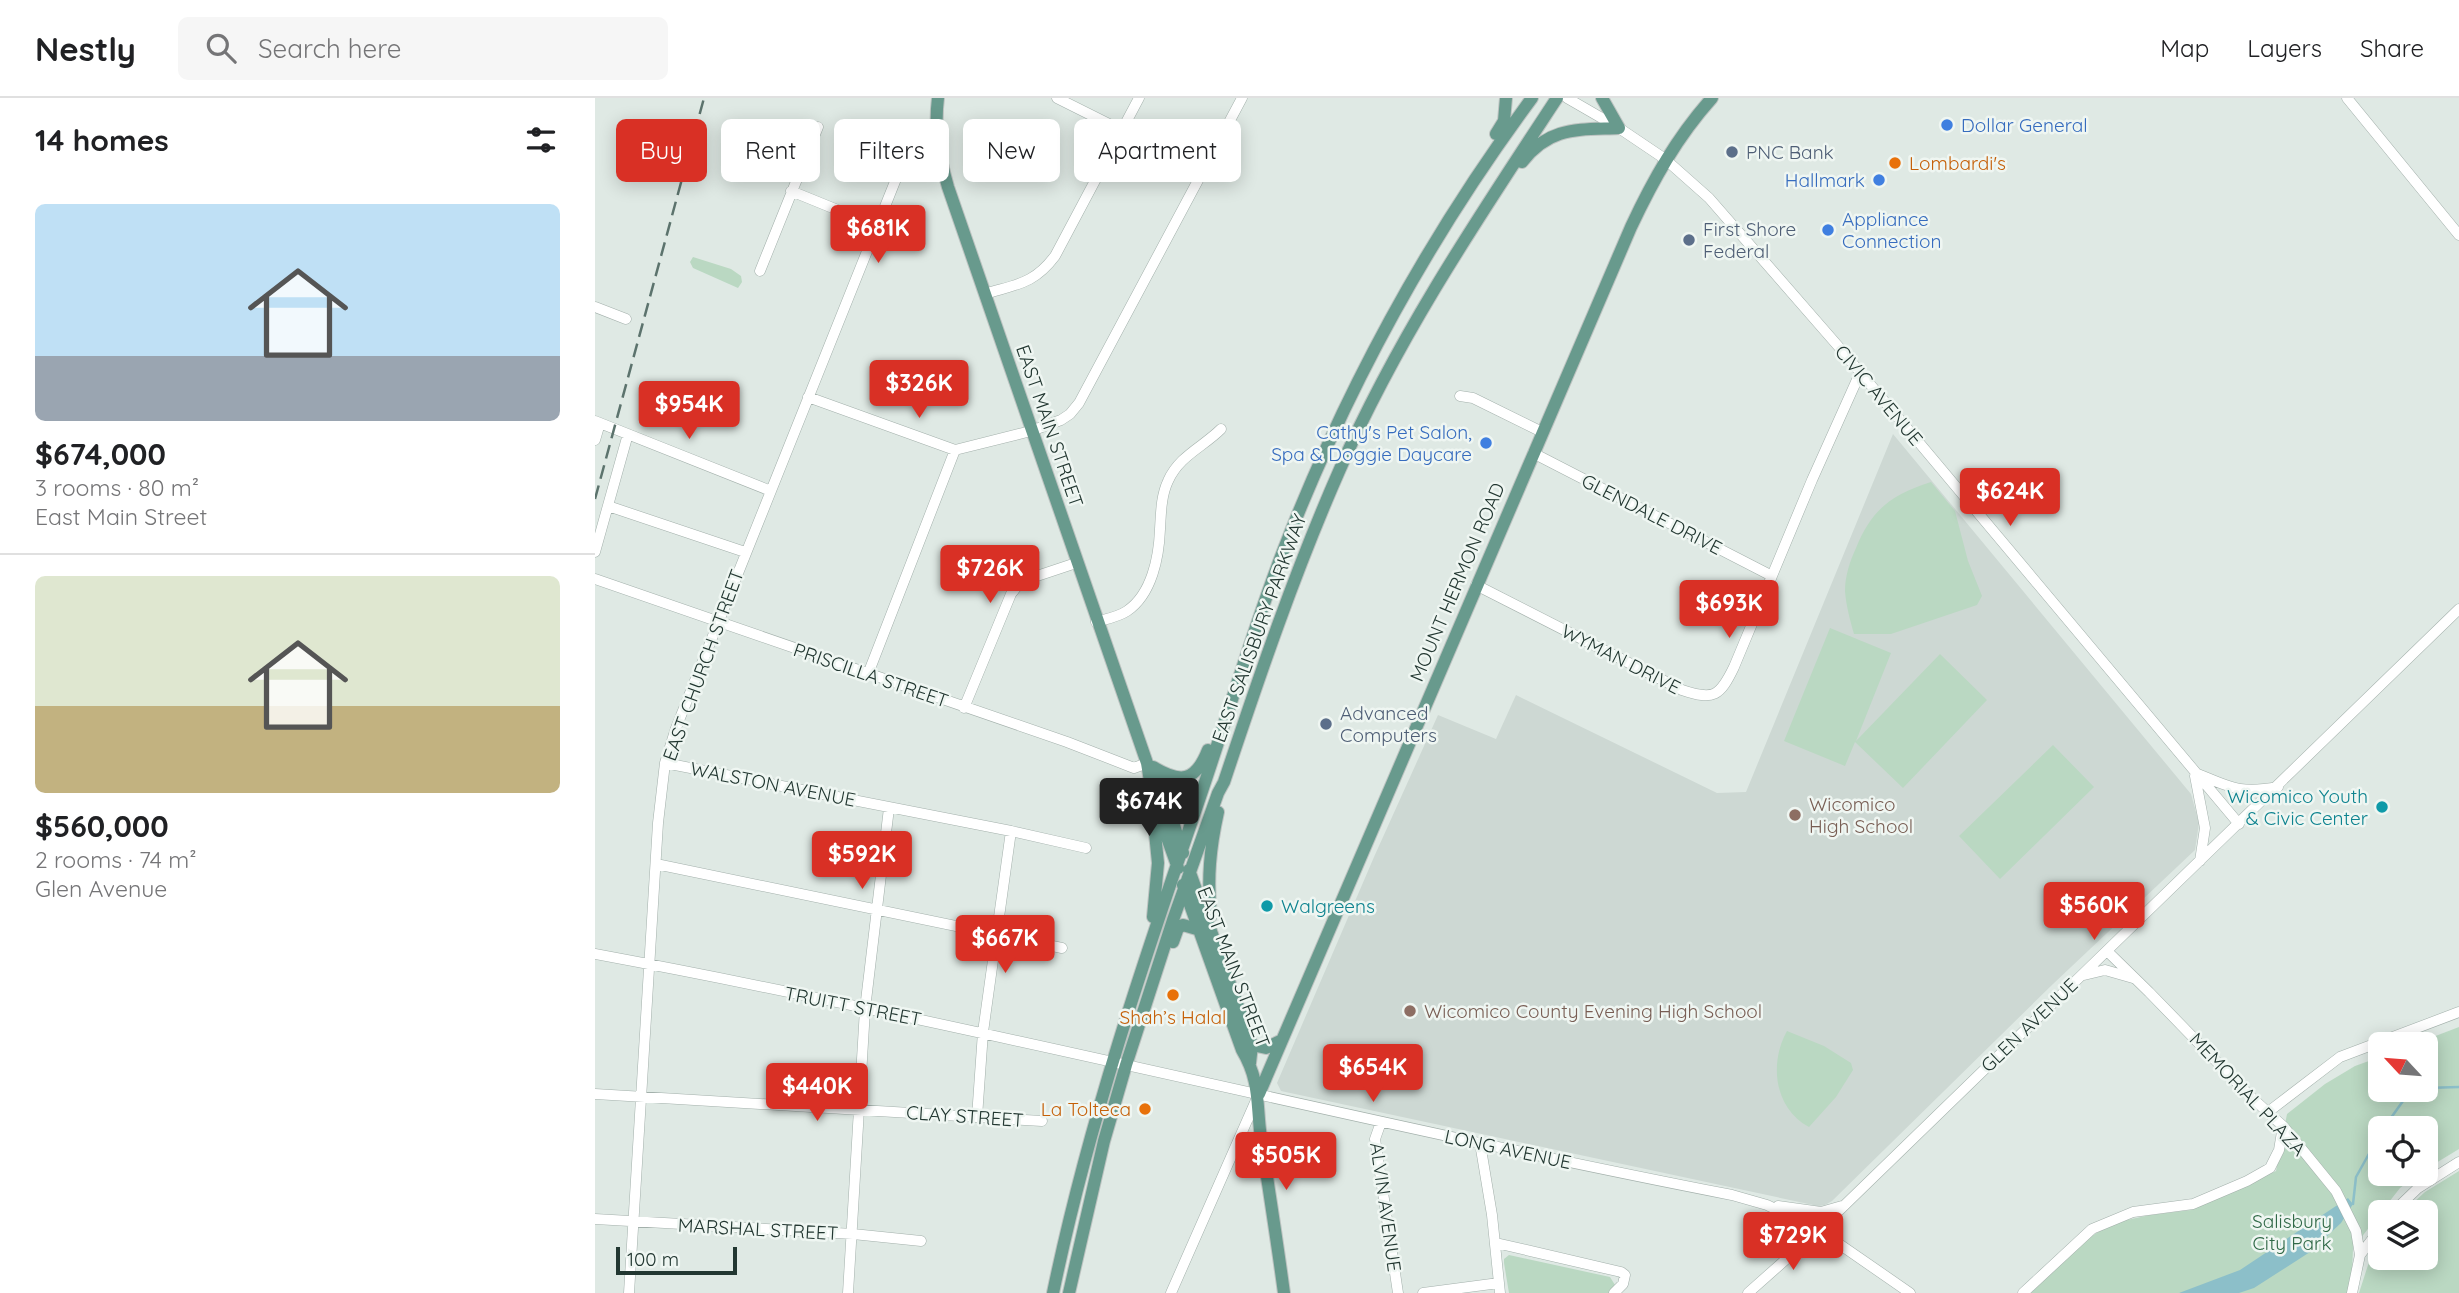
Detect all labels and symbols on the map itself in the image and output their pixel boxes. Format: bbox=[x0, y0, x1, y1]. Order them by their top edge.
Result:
place label: Dollar General bbox=[1961, 113, 2088, 137]
marker: Dollar General bbox=[1939, 117, 1955, 133]
place label: PNC Bank bbox=[1746, 140, 1834, 164]
marker: PNC Bank bbox=[1724, 144, 1740, 160]
place label: Lombardi's bbox=[1909, 151, 2006, 175]
marker: Lombardi's bbox=[1887, 155, 1903, 171]
place label: Hallmark bbox=[1785, 168, 1865, 192]
marker: Hallmark bbox=[1871, 172, 1887, 188]
pin: $681K bbox=[829, 206, 927, 265]
place label: Appliance Connection bbox=[1842, 207, 1941, 253]
place label: First Shore Federal bbox=[1703, 217, 1796, 263]
marker: Appliance Connection bbox=[1820, 222, 1836, 238]
marker: First Shore Federal bbox=[1681, 232, 1697, 248]
street label: CIVIC AVENUE bbox=[1830, 340, 1928, 450]
street label: EAST MAIN STREET bbox=[1011, 342, 1089, 510]
pin: $326K bbox=[870, 360, 968, 420]
pin: $954K bbox=[640, 382, 738, 441]
place label: Cathy's Pet Salon, Spa & Doggie Daycare bbox=[1271, 420, 1472, 466]
marker: Cathy's Pet Salon, Spa & Doggie Daycare bbox=[1478, 435, 1494, 451]
street label: GLENDALE DRIVE bbox=[1578, 468, 1726, 560]
pin: $624K bbox=[1961, 468, 2059, 528]
street label: MOUNT HERMON ROAD bbox=[1404, 479, 1510, 685]
street label: EAST SALISBURY PARKWAY bbox=[1206, 510, 1312, 746]
pin: $726K bbox=[941, 546, 1039, 605]
street label: EAST CHURCH STREET bbox=[657, 566, 749, 764]
pin: $693K bbox=[1680, 580, 1778, 640]
street label: WYMAN DRIVE bbox=[1557, 619, 1685, 699]
street label: PRISCILLA STREET bbox=[790, 637, 952, 713]
place label: Advanced Computers bbox=[1340, 701, 1437, 747]
marker: Advanced Computers bbox=[1318, 716, 1334, 732]
street label: WALSTON AVENUE bbox=[688, 756, 858, 812]
pin: $674K bbox=[1100, 778, 1198, 838]
place label: Wicomico Youth & Civic Center bbox=[2227, 784, 2369, 830]
place label: Wicomico High School bbox=[1809, 792, 1913, 838]
marker: Wicomico Youth & Civic Center bbox=[2374, 799, 2390, 815]
marker: Wicomico High School bbox=[1787, 807, 1803, 823]
pin: $592K bbox=[813, 832, 911, 891]
pin: $560K bbox=[2045, 882, 2143, 942]
street label: EAST MAIN STREET bbox=[1192, 883, 1276, 1051]
place label: Walgreens bbox=[1281, 894, 1375, 918]
marker: Walgreens bbox=[1259, 898, 1275, 914]
pin: $667K bbox=[956, 916, 1054, 975]
street label: GLEN AVENUE bbox=[1976, 973, 2082, 1077]
street label: TRUITT STREET bbox=[782, 981, 924, 1031]
marker: Shah’s Halal bbox=[1165, 987, 1181, 1003]
place label: Wicomico County Evening High School bbox=[1424, 999, 1762, 1023]
marker: Wicomico County Evening High School bbox=[1402, 1003, 1418, 1019]
place label: Shah’s Halal bbox=[1119, 1005, 1227, 1029]
street label: MEMORIAL PLAZA bbox=[2185, 1027, 2311, 1161]
north arrow bbox=[2368, 1032, 2438, 1102]
pin: $654K bbox=[1324, 1044, 1422, 1104]
pin: $440K bbox=[768, 1063, 866, 1123]
place label: La Tolteca bbox=[1041, 1097, 1131, 1121]
street label: CLAY STREET bbox=[905, 1100, 1025, 1132]
marker: La Tolteca bbox=[1137, 1101, 1153, 1117]
street label: LONG AVENUE bbox=[1442, 1124, 1574, 1174]
pin: $505K bbox=[1237, 1132, 1335, 1192]
street label: ALVIN AVENUE bbox=[1365, 1141, 1407, 1273]
park label: Salisbury City Park bbox=[2252, 1209, 2332, 1255]
pin: $729K bbox=[1744, 1212, 1842, 1272]
street label: MARSHAL STREET bbox=[677, 1213, 839, 1245]
scale bar bbox=[616, 1244, 737, 1276]

